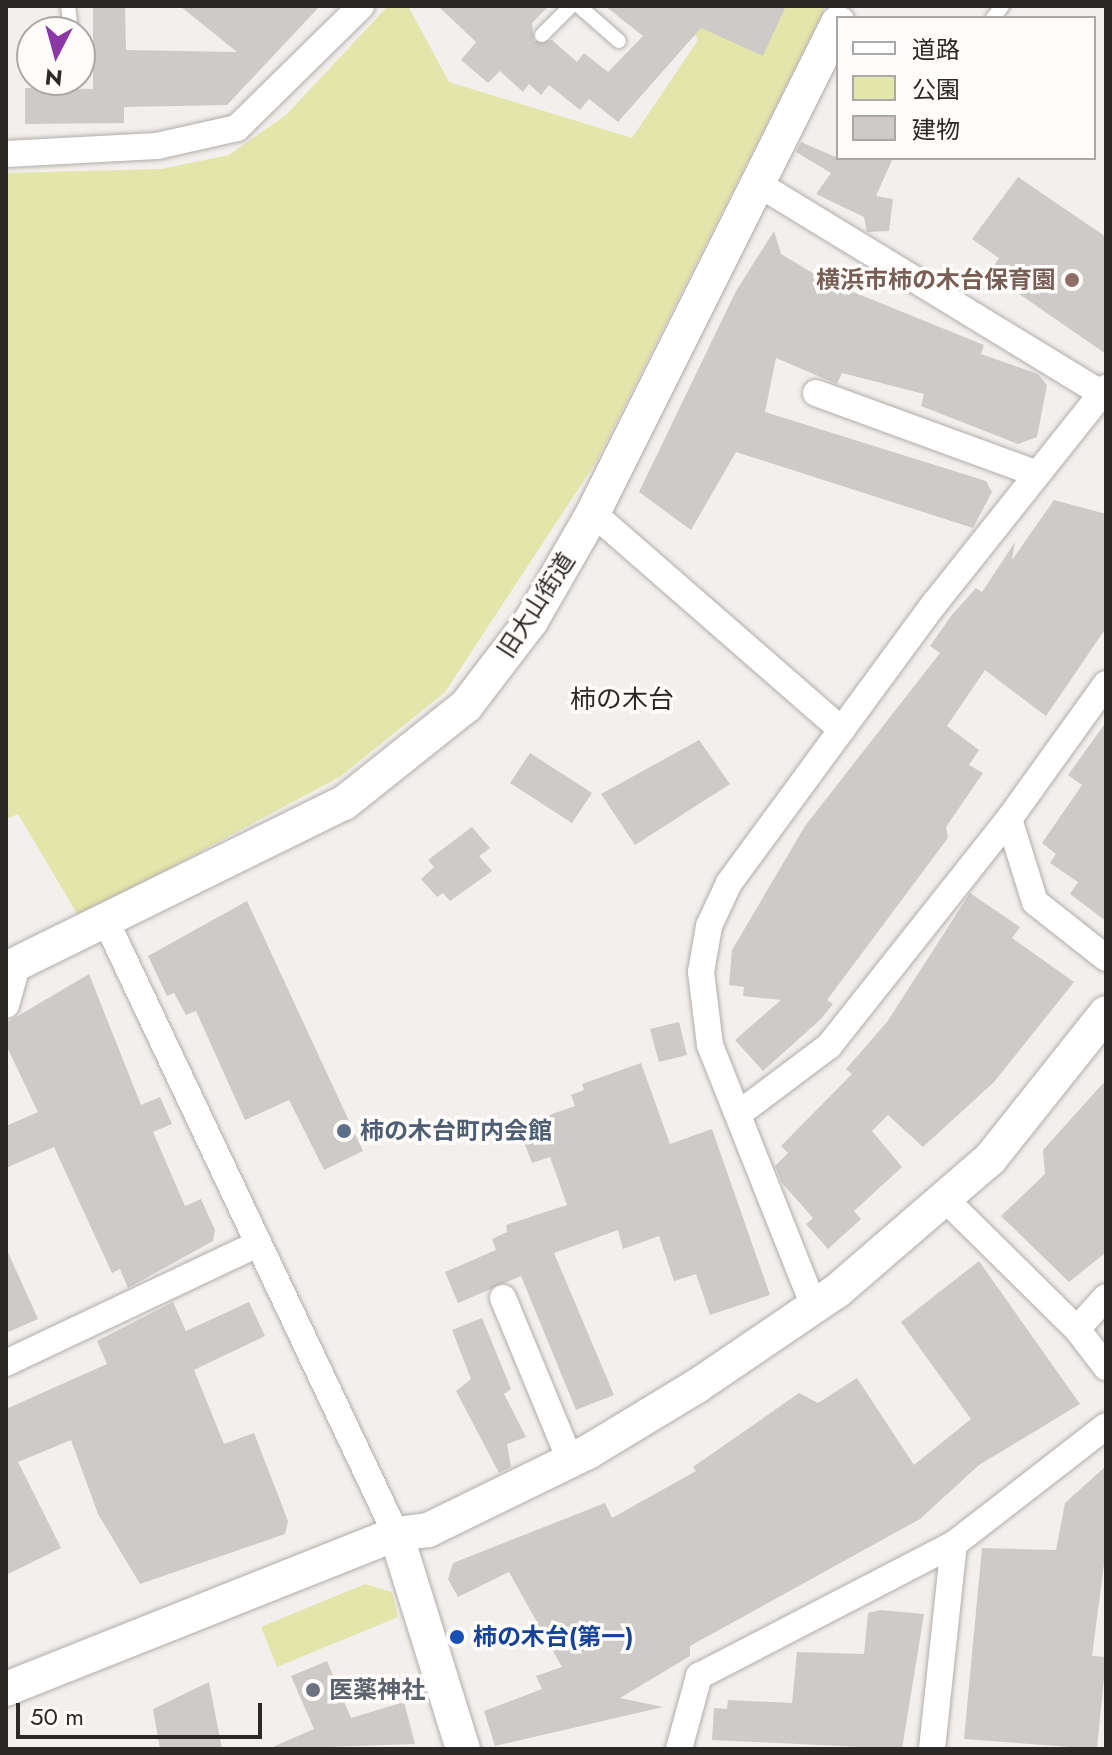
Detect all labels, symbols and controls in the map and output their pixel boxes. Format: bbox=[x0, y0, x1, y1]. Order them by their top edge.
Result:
north arrow bbox=[16, 16, 96, 96]
legend bbox=[836, 16, 1096, 160]
text: 道路 bbox=[912, 32, 960, 67]
text: N bbox=[43, 61, 64, 95]
text: 公園 bbox=[912, 72, 960, 107]
text: 建物 bbox=[912, 112, 960, 147]
place label: 横浜市柿の木台保育園 bbox=[816, 266, 1056, 294]
marker: 横浜市柿の木台保育園 bbox=[1063, 271, 1081, 289]
street label: 旧大山街道 bbox=[491, 547, 581, 663]
district label: 柿の木台 bbox=[570, 684, 674, 716]
place label: 柿の木台町内会館 bbox=[360, 1117, 552, 1145]
marker: 柿の木台町内会館 bbox=[335, 1122, 353, 1140]
place label: 柿の木台(第一) bbox=[473, 1623, 633, 1651]
marker: 柿の木台(第一) bbox=[448, 1628, 466, 1646]
place label: 医薬神社 bbox=[329, 1676, 425, 1704]
marker: 医薬神社 bbox=[304, 1681, 322, 1699]
scale bar bbox=[20, 1687, 266, 1737]
text: 50 m bbox=[30, 1699, 84, 1734]

